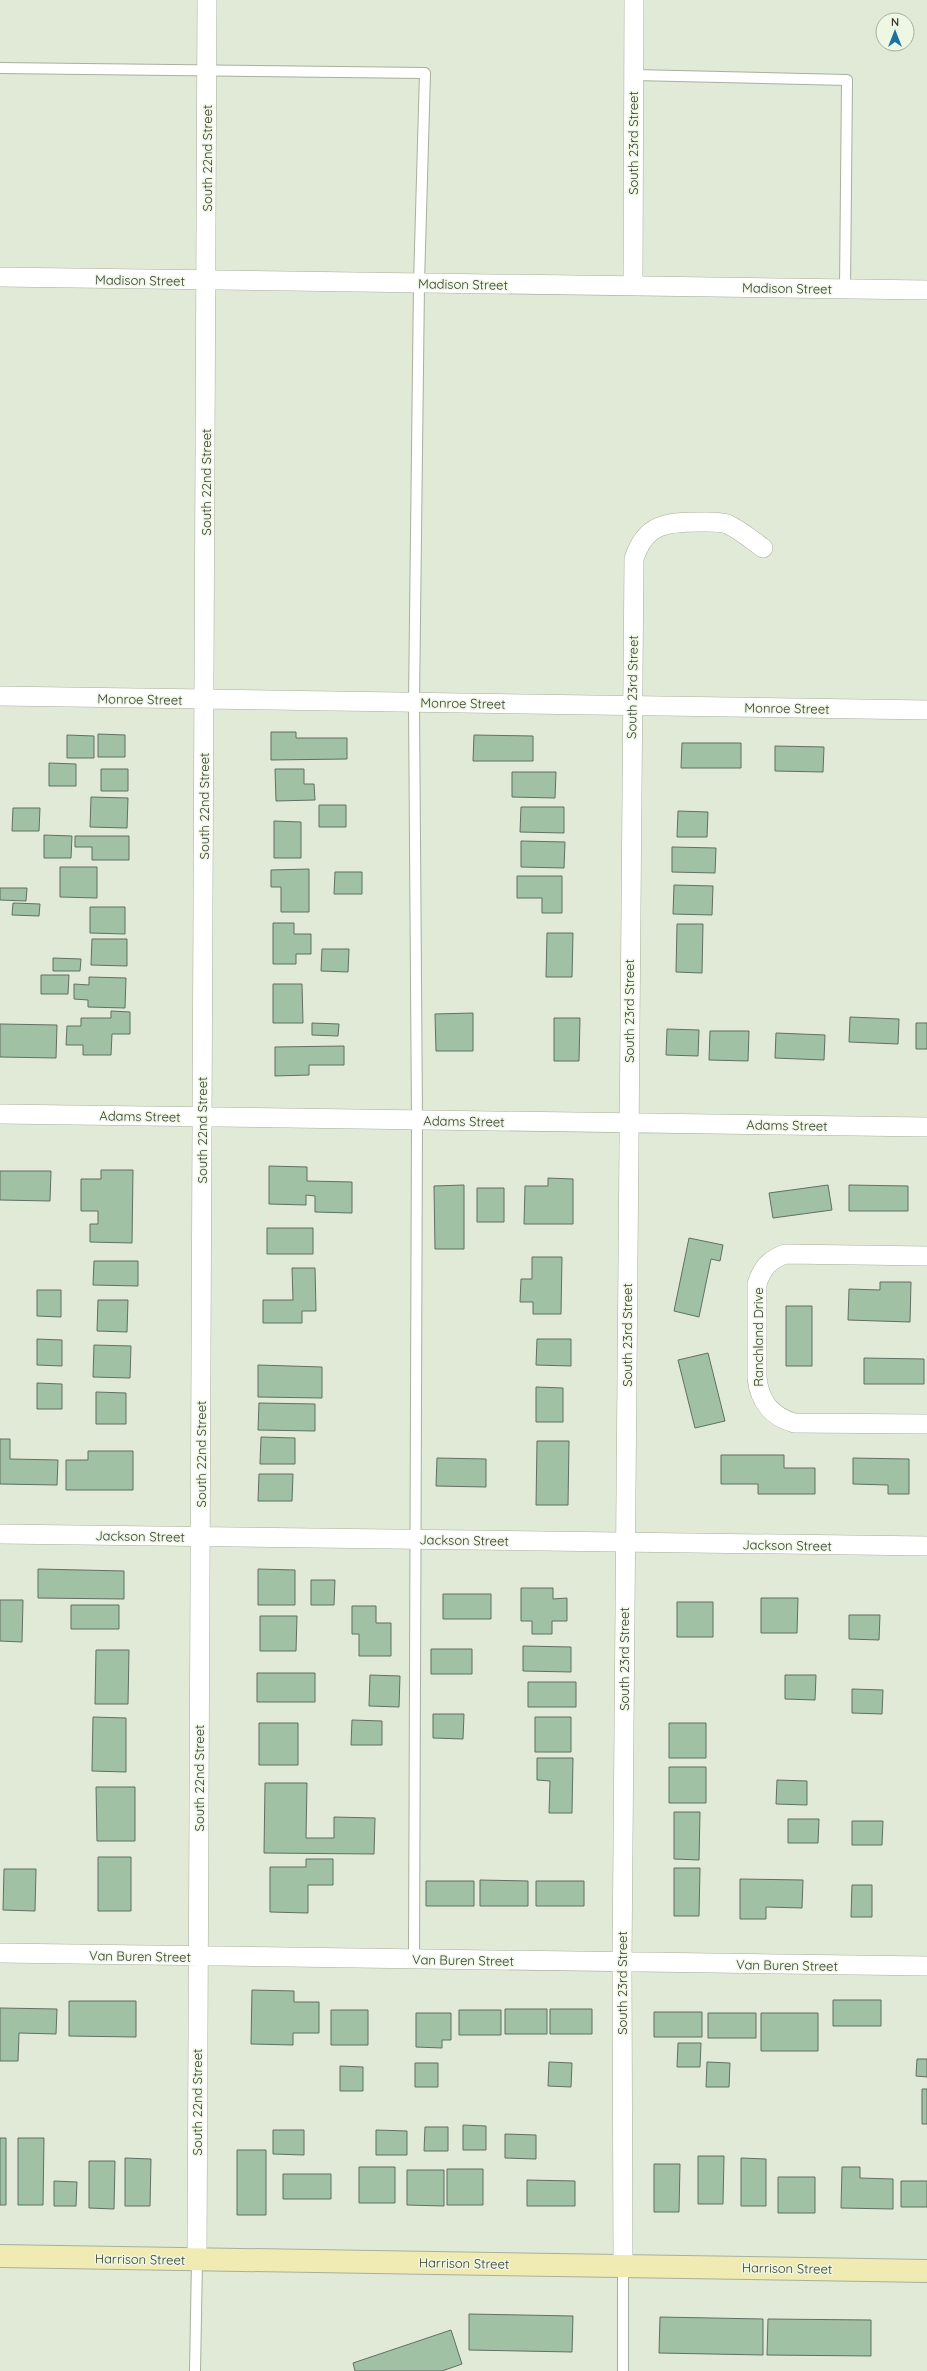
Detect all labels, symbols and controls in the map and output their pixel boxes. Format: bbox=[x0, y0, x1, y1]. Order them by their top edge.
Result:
north arrow bbox=[875, 12, 915, 52]
text: N bbox=[891, 15, 899, 29]
street label: South 23rd Street bbox=[625, 91, 641, 195]
street label: South 22nd Street bbox=[199, 105, 215, 211]
street label: Madison Street bbox=[95, 271, 185, 289]
street label: Madison Street bbox=[418, 275, 508, 293]
street label: Madison Street bbox=[742, 279, 832, 297]
street label: South 22nd Street bbox=[198, 429, 214, 535]
street label: South 23rd Street bbox=[623, 635, 641, 739]
street label: Monroe Street bbox=[97, 690, 183, 708]
street label: Monroe Street bbox=[420, 694, 506, 712]
street label: Monroe Street bbox=[744, 699, 830, 717]
street label: South 22nd Street bbox=[196, 753, 212, 859]
street label: South 23rd Street bbox=[621, 959, 637, 1063]
street label: South 22nd Street bbox=[194, 1077, 210, 1183]
street label: Adams Street bbox=[99, 1107, 181, 1125]
street label: Adams Street bbox=[423, 1112, 505, 1130]
street label: Adams Street bbox=[746, 1116, 828, 1134]
street label: South 23rd Street bbox=[619, 1283, 635, 1387]
street label: Ranchland Drive bbox=[750, 1287, 766, 1387]
street label: South 22nd Street bbox=[193, 1401, 209, 1507]
street label: Jackson Street bbox=[95, 1527, 185, 1545]
street label: Jackson Street bbox=[419, 1531, 509, 1549]
street label: Jackson Street bbox=[742, 1536, 832, 1554]
street label: South 23rd Street bbox=[616, 1607, 632, 1711]
street label: South 22nd Street bbox=[191, 1725, 207, 1831]
street label: South 23rd Street bbox=[614, 1931, 630, 2035]
street label: Van Buren Street bbox=[89, 1947, 191, 1965]
street label: Van Buren Street bbox=[412, 1951, 514, 1969]
street label: Van Buren Street bbox=[736, 1956, 838, 1974]
street label: South 22nd Street bbox=[189, 2049, 205, 2155]
street label: Harrison Street bbox=[95, 2250, 185, 2268]
street label: Harrison Street bbox=[419, 2254, 509, 2272]
street label: Harrison Street bbox=[742, 2259, 832, 2277]

